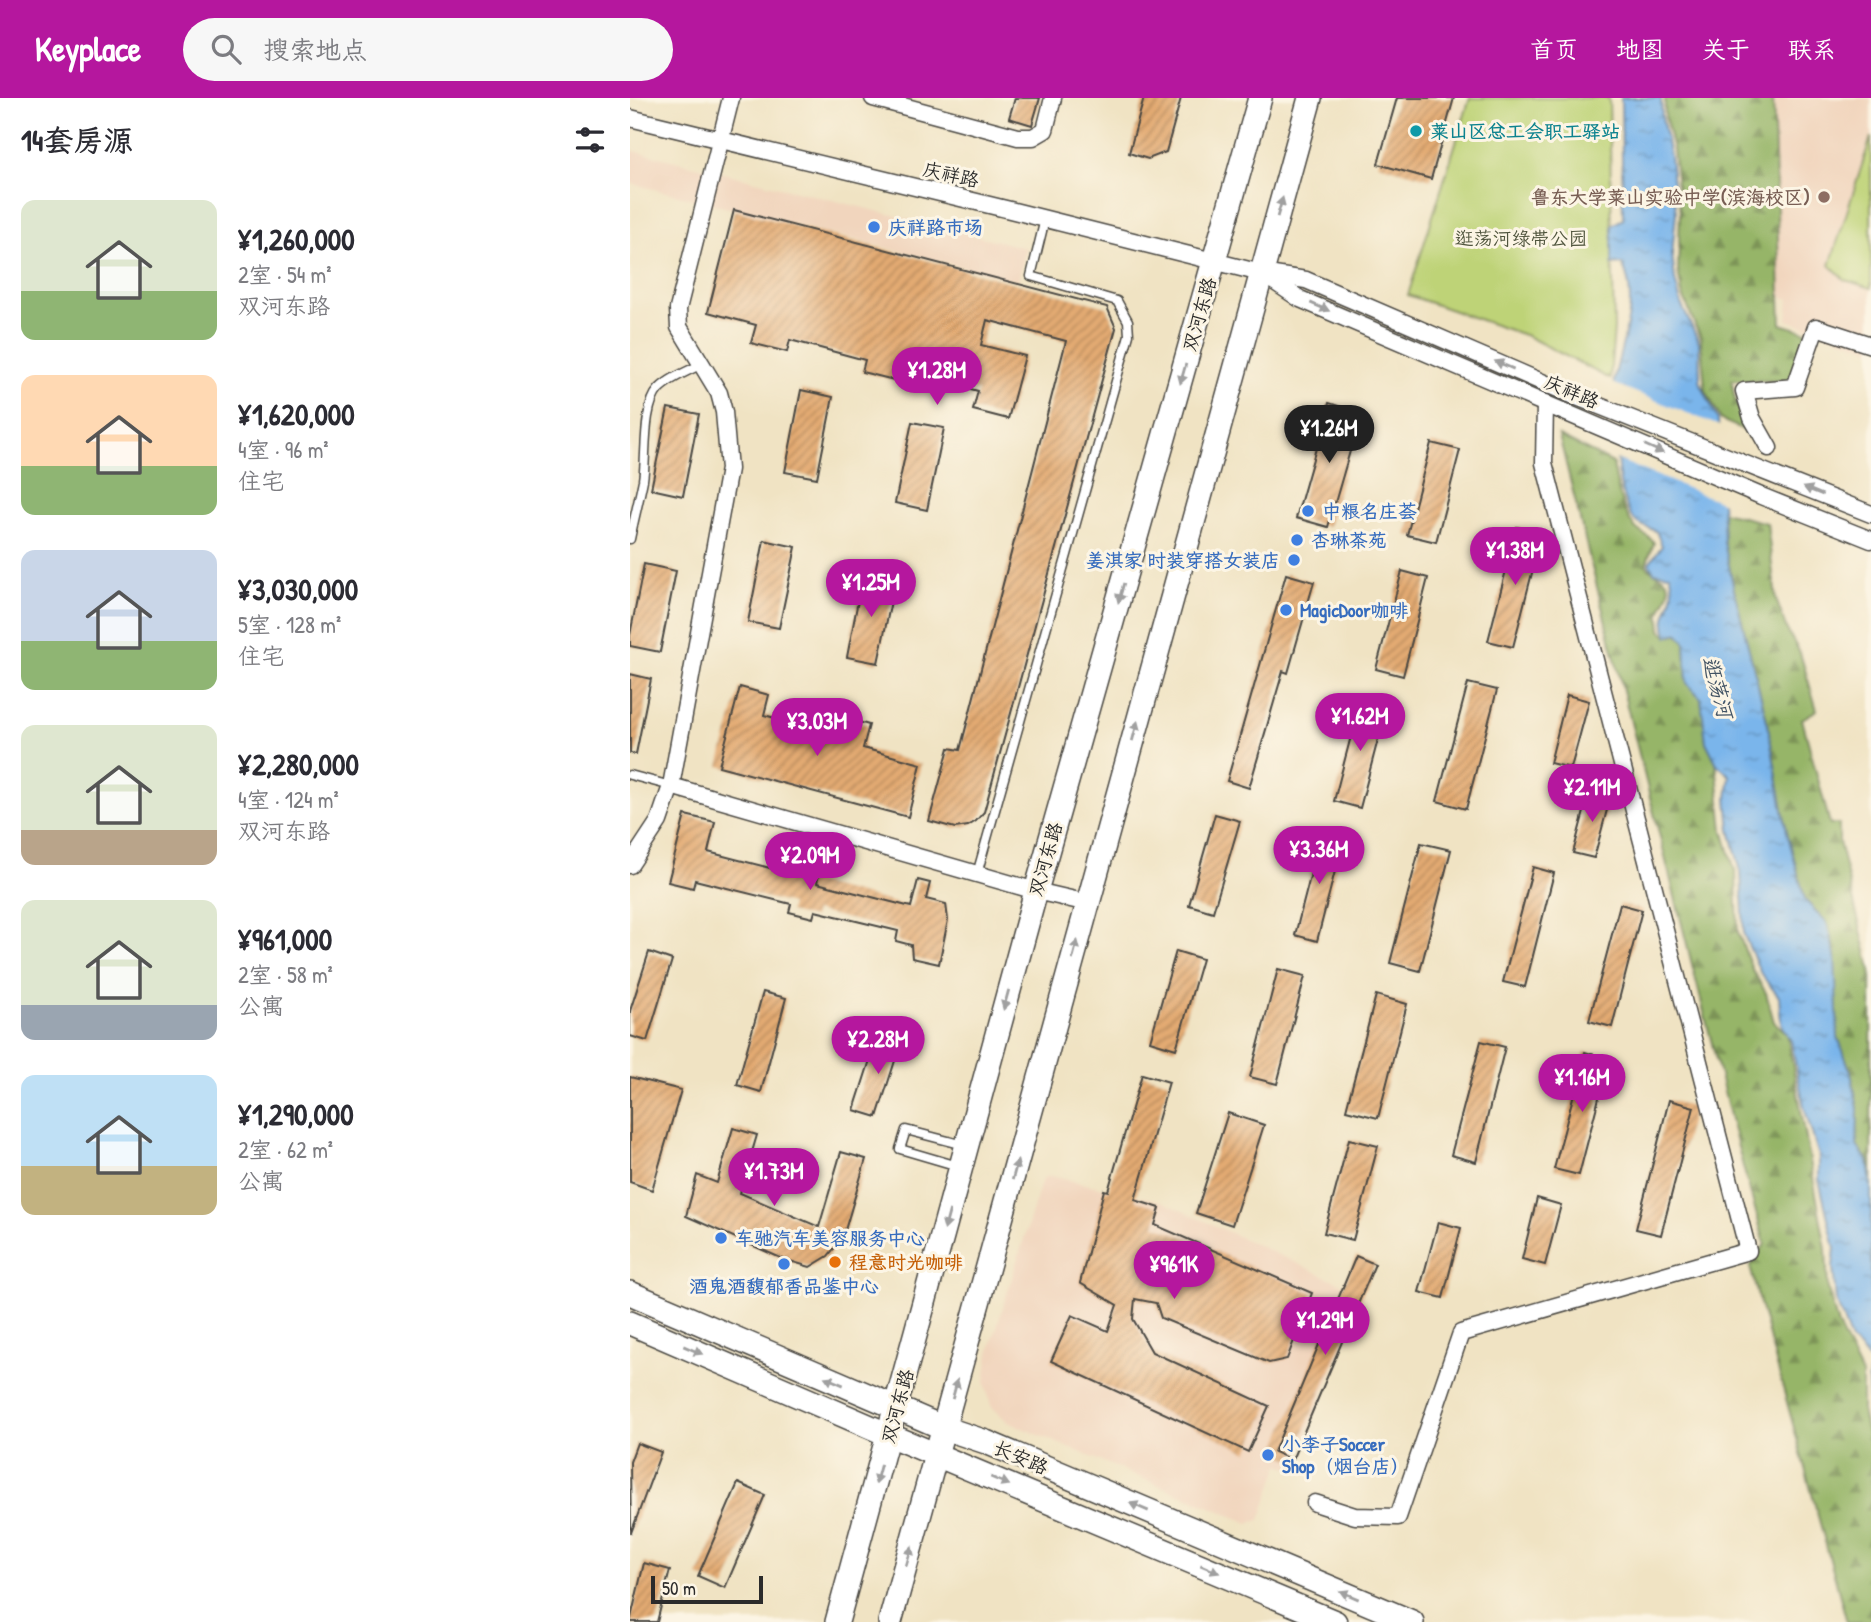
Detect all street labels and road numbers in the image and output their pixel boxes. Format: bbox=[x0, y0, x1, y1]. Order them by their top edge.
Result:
street label: 庆祥路 bbox=[920, 155, 982, 193]
street label: 双河东路 bbox=[1176, 274, 1222, 354]
street label: 庆祥路 bbox=[1541, 368, 1603, 414]
street label: 双河东路 bbox=[1022, 819, 1068, 899]
street label: 双河东路 bbox=[875, 1366, 919, 1446]
street label: 长安路 bbox=[990, 1434, 1052, 1480]

